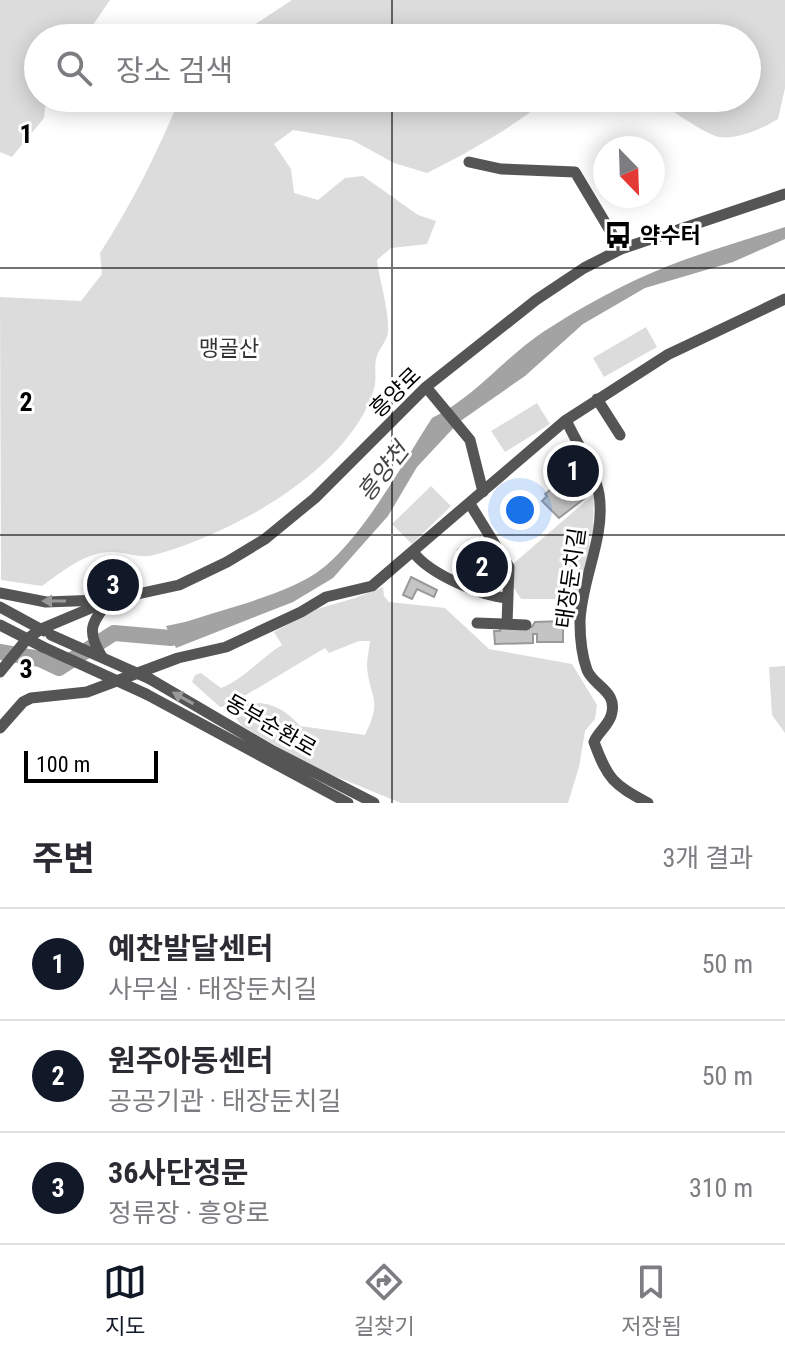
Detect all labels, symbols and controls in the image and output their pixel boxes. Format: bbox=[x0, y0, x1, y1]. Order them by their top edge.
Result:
search box bbox=[24, 24, 761, 112]
icon: search bbox=[52, 46, 96, 90]
text: 장소 검색 bbox=[116, 53, 233, 88]
text: 1 bbox=[19, 119, 33, 149]
north arrow bbox=[593, 136, 665, 208]
bus stop icon: 약수터 bbox=[603, 220, 633, 250]
place label: 약수터 bbox=[640, 223, 701, 248]
park label: 맹골산 bbox=[199, 336, 259, 361]
street label: 흥양로 bbox=[365, 362, 426, 422]
text: 2 bbox=[19, 387, 33, 417]
water label: 흥양천 bbox=[352, 435, 416, 507]
pin: 1 bbox=[547, 441, 599, 501]
your location bbox=[500, 490, 540, 530]
street label: 태장둔치길 bbox=[551, 526, 590, 630]
pin: 2 bbox=[456, 537, 508, 597]
pin: 3 bbox=[87, 555, 139, 615]
one-way arrow bbox=[41, 595, 66, 607]
text: 3 bbox=[19, 654, 33, 684]
street label: 동부순환로 bbox=[221, 689, 321, 762]
one-way arrow bbox=[172, 691, 195, 705]
scale bar bbox=[24, 747, 158, 783]
text: 100 m bbox=[36, 752, 90, 777]
text: 주변 bbox=[32, 838, 95, 878]
text: 3개 결과 bbox=[662, 843, 753, 873]
text: 예찬발달센터 bbox=[108, 931, 274, 966]
text: 1 bbox=[51, 949, 65, 979]
text: 50 m bbox=[702, 949, 753, 979]
text: 사무실 · 태장둔치길 bbox=[108, 974, 318, 1004]
text: 원주아동센터 bbox=[108, 1043, 274, 1078]
text: 2 bbox=[51, 1061, 65, 1091]
text: 50 m bbox=[702, 1061, 753, 1091]
text: 공공기관 · 태장둔치길 bbox=[108, 1086, 342, 1116]
text: 36사단정문 bbox=[108, 1155, 249, 1190]
text: 3 bbox=[51, 1173, 65, 1203]
text: 310 m bbox=[689, 1173, 753, 1203]
text: 정류장 · 흥양로 bbox=[108, 1198, 270, 1228]
tab: 지도 bbox=[103, 1260, 147, 1340]
tab: 길찾기 bbox=[354, 1260, 414, 1340]
tab: 저장됨 bbox=[621, 1260, 682, 1340]

